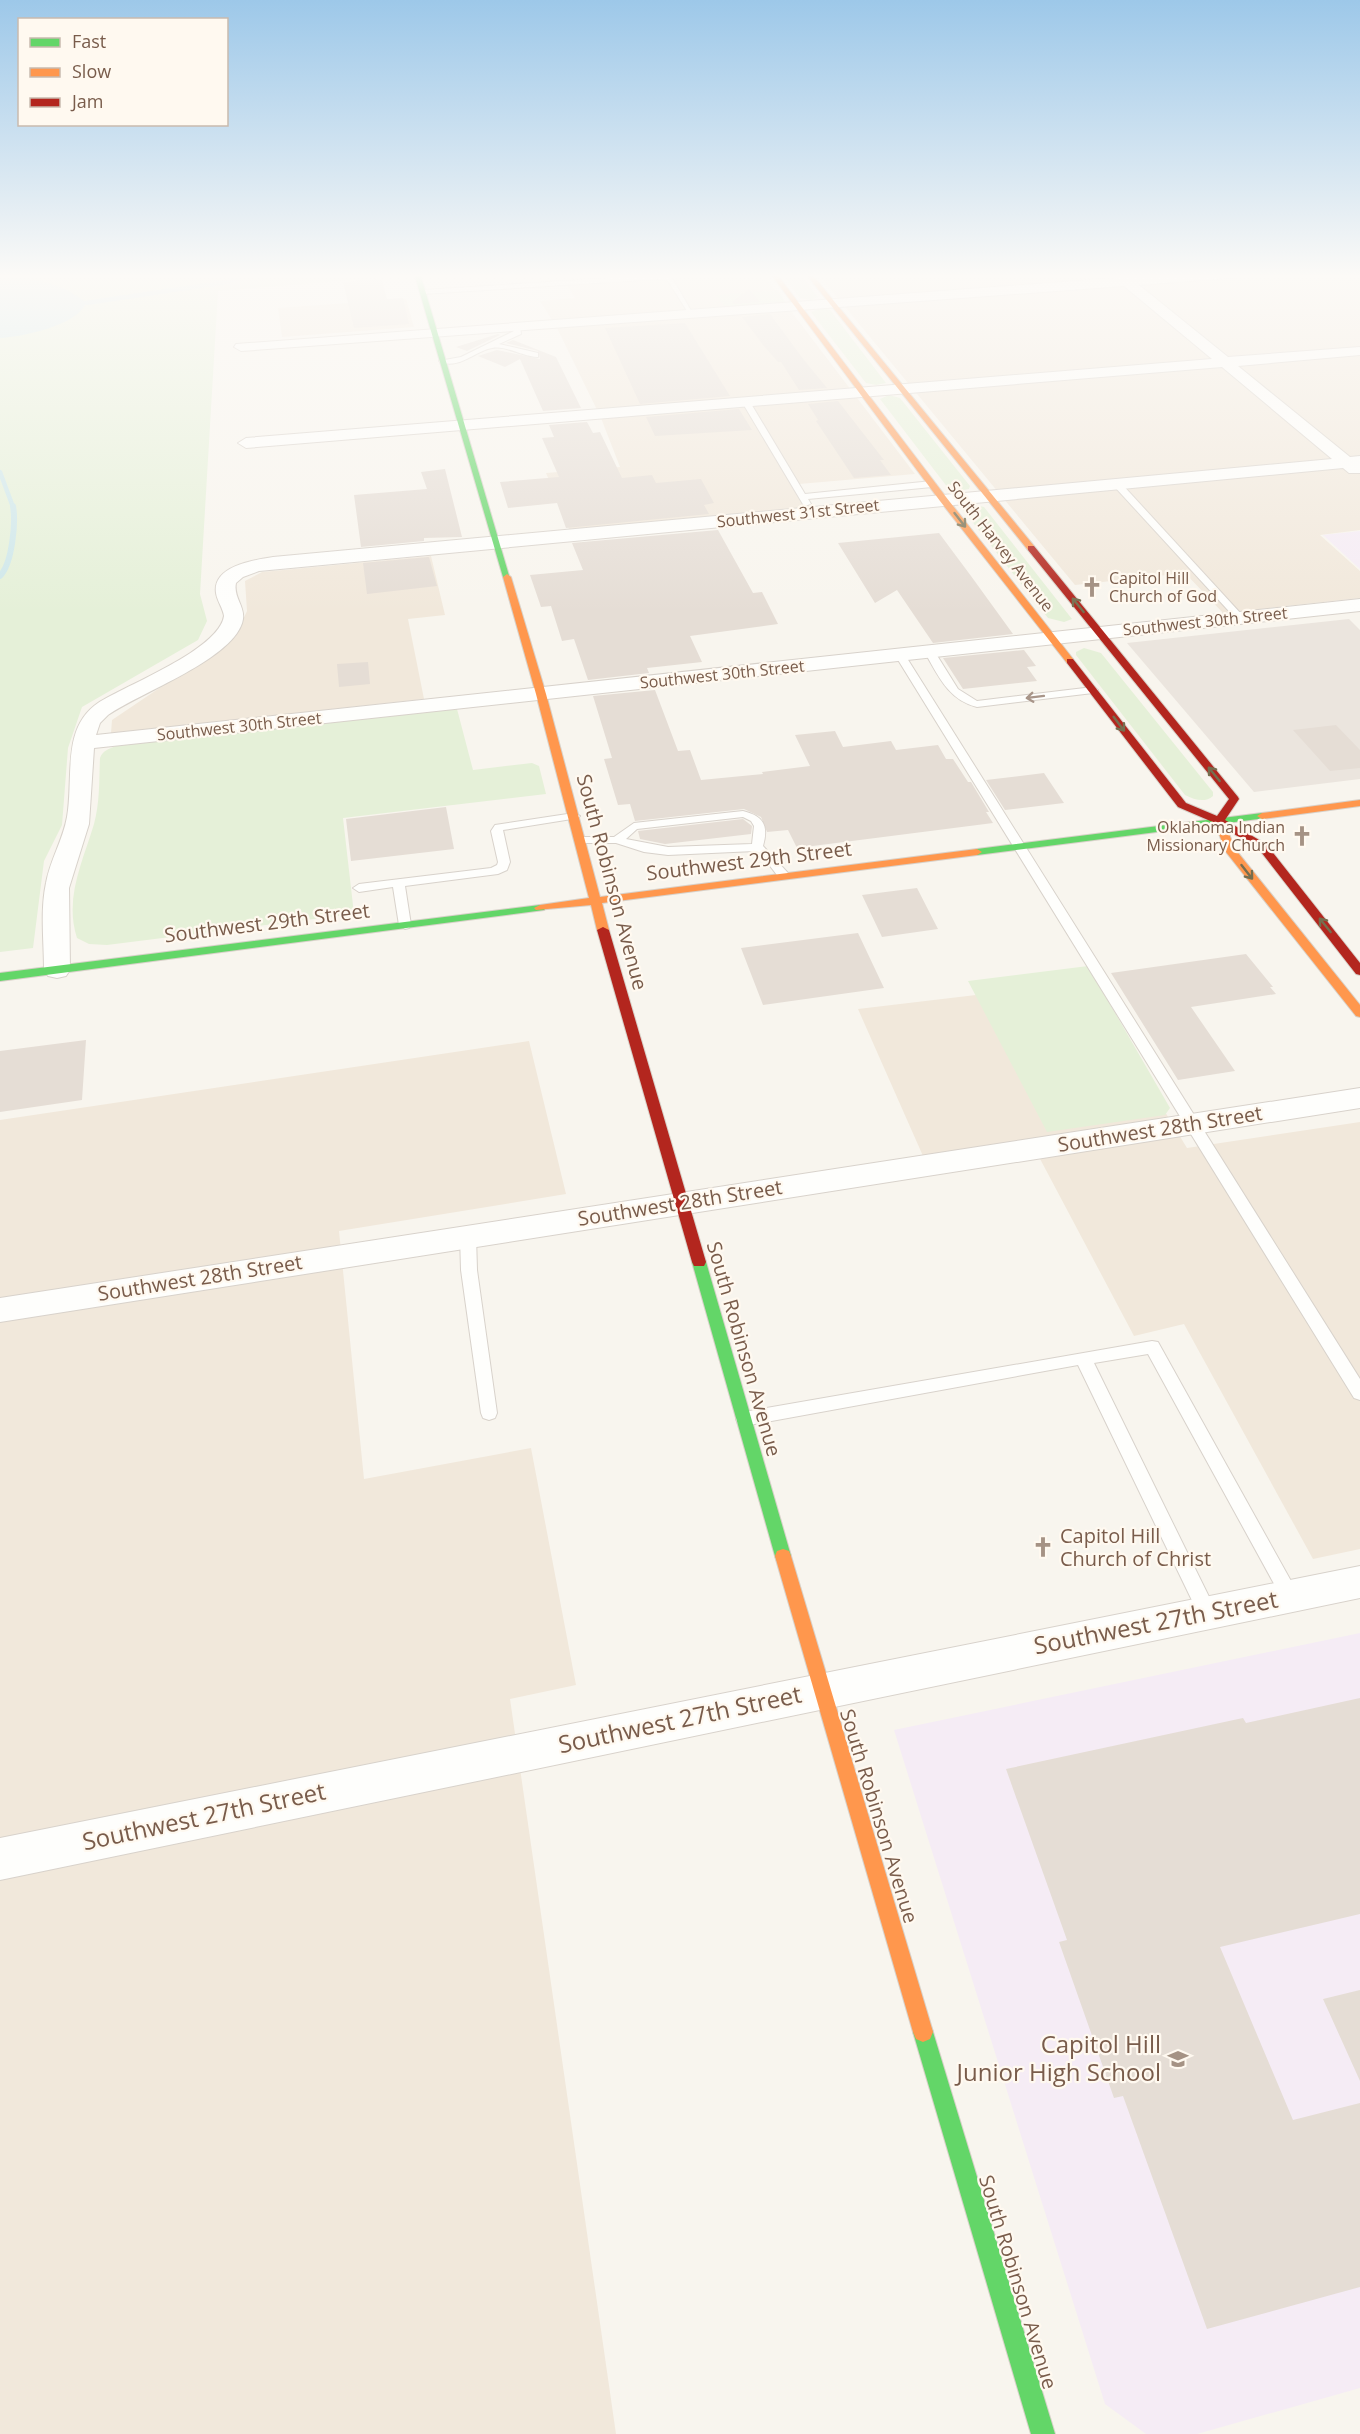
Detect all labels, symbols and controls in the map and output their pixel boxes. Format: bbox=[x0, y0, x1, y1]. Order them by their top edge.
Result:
legend bbox=[18, 18, 228, 126]
text: Fast bbox=[72, 29, 106, 53]
text: Slow bbox=[72, 59, 111, 83]
text: Jam bbox=[70, 89, 104, 113]
street label: South Harvey Avenue bbox=[943, 476, 1059, 616]
street label: Southwest 31st Street bbox=[716, 494, 881, 532]
one-way arrow bbox=[953, 512, 966, 528]
place label: Capitol Hill Church of God bbox=[1109, 567, 1217, 607]
church icon: Capitol Hill Church of God bbox=[1080, 575, 1104, 599]
one-way arrow bbox=[1072, 598, 1085, 614]
street label: Southwest 30th Street bbox=[1122, 601, 1289, 641]
street label: Southwest 30th Street bbox=[639, 654, 806, 694]
one-way arrow bbox=[1025, 692, 1045, 703]
street label: Southwest 30th Street bbox=[156, 706, 323, 746]
one-way arrow bbox=[1112, 715, 1125, 731]
one-way arrow bbox=[1207, 766, 1220, 782]
street label: South Robinson Avenue bbox=[571, 771, 654, 993]
place label: Oklahoma Indian Missionary Church bbox=[1147, 816, 1285, 856]
church icon: Oklahoma Indian Missionary Church bbox=[1290, 824, 1314, 848]
street label: Southwest 29th Street bbox=[645, 835, 853, 886]
one-way arrow bbox=[1241, 863, 1254, 879]
street label: Southwest 29th Street bbox=[163, 897, 371, 948]
one-way arrow bbox=[1318, 917, 1331, 933]
street label: Southwest 28th Street bbox=[1056, 1099, 1264, 1158]
street label: Southwest 28th Street bbox=[576, 1173, 784, 1232]
street label: South Robinson Avenue bbox=[701, 1238, 788, 1459]
street label: Southwest 28th Street bbox=[96, 1248, 304, 1307]
place label: Capitol Hill Church of Christ bbox=[1060, 1522, 1211, 1572]
church icon: Capitol Hill Church of Christ bbox=[1031, 1535, 1055, 1559]
street label: Southwest 27th Street bbox=[1031, 1582, 1281, 1661]
street label: Southwest 27th Street bbox=[555, 1677, 804, 1760]
street label: South Robinson Avenue bbox=[834, 1706, 925, 1926]
street label: Southwest 27th Street bbox=[79, 1774, 328, 1857]
place label: Capitol Hill Junior High School bbox=[955, 2027, 1161, 2088]
school or university icon: Capitol Hill Junior High School bbox=[1166, 2047, 1190, 2071]
street label: South Robinson Avenue bbox=[973, 2172, 1064, 2392]

